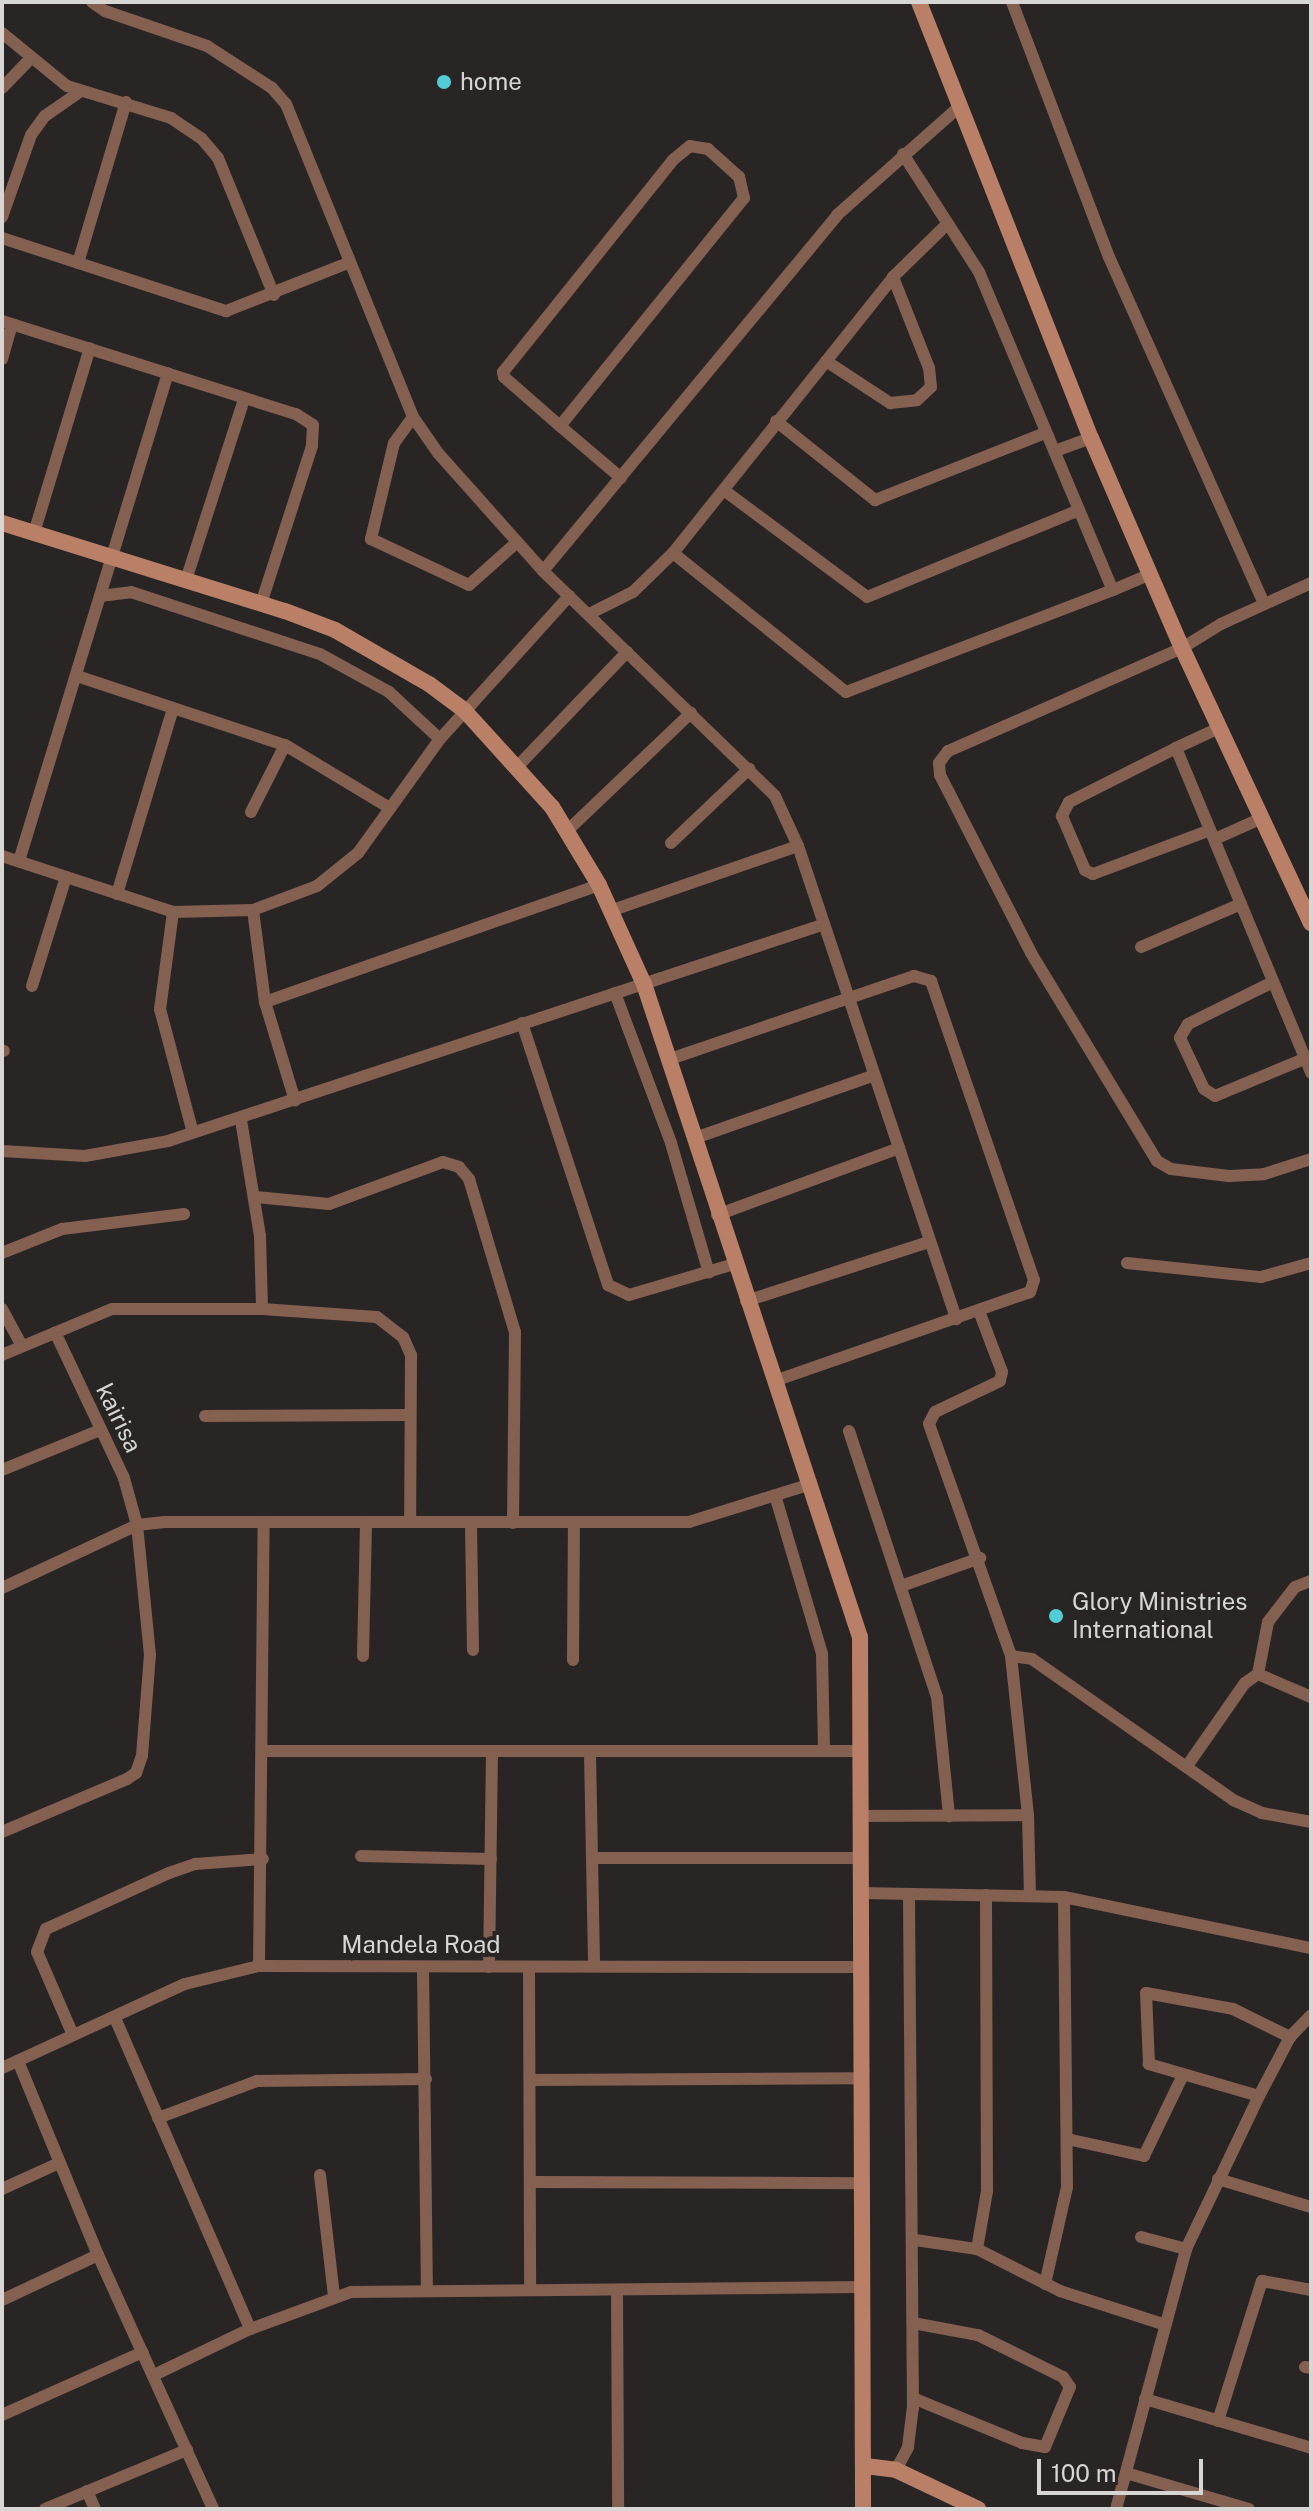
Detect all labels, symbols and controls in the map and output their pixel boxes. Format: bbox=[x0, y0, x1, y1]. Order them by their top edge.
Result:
place label: home bbox=[460, 68, 522, 96]
marker: home bbox=[435, 73, 453, 91]
street label: kairisa bbox=[90, 1379, 148, 1457]
place label: Glory Ministries International bbox=[1072, 1588, 1248, 1644]
marker: Glory Ministries International bbox=[1047, 1607, 1065, 1625]
street label: Mandela Road bbox=[341, 1931, 501, 1959]
scale bar bbox=[1041, 2443, 1207, 2493]
text: 100 m bbox=[1051, 2459, 1117, 2487]

